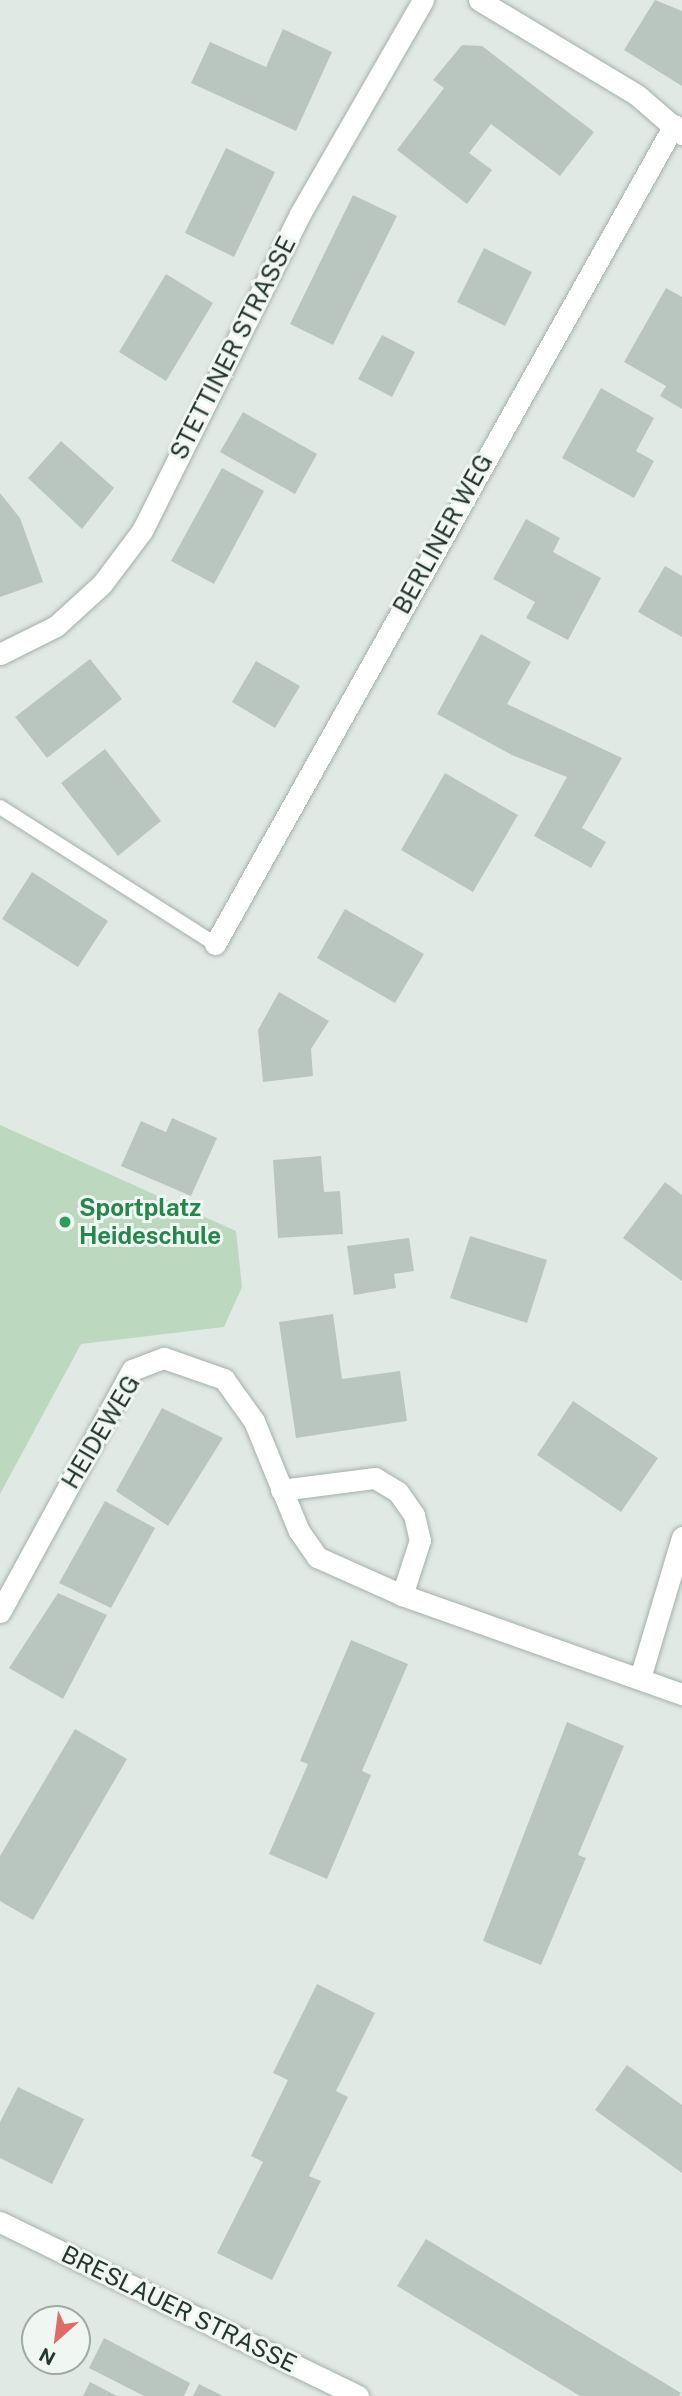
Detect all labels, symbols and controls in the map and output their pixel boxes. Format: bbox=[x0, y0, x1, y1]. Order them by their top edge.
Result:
street label: STETTINER STRASSE bbox=[164, 232, 302, 464]
street label: BERLINER WEG bbox=[387, 449, 499, 619]
place label: Sportplatz Heideschule bbox=[79, 1194, 221, 1250]
marker: Sportplatz Heideschule bbox=[57, 1214, 73, 1230]
street label: HEIDEWEG bbox=[56, 1370, 146, 1494]
street label: BRESLAUER STRASSE bbox=[57, 2240, 301, 2378]
north arrow bbox=[21, 2305, 91, 2375]
text: N bbox=[35, 2344, 59, 2370]

